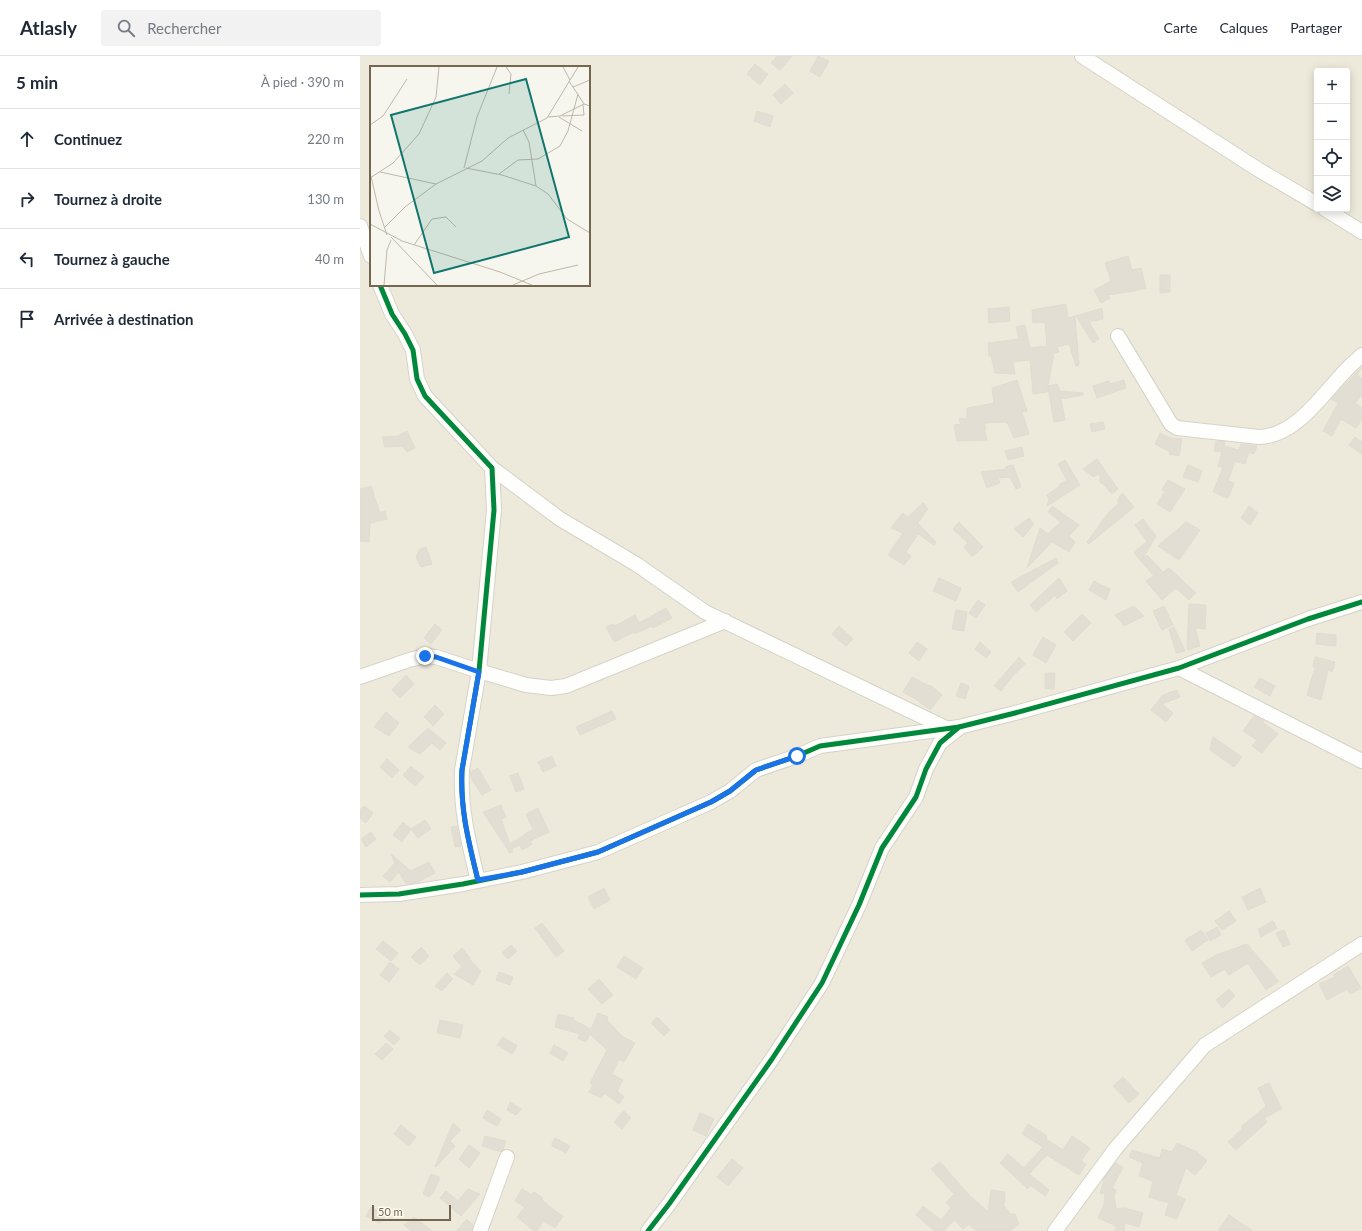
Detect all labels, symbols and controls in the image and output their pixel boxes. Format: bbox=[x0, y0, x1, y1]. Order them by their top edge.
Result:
search box bbox=[101, 10, 381, 46]
text: Atlasly bbox=[20, 16, 77, 39]
icon: search bbox=[115, 17, 137, 39]
text: Rechercher bbox=[147, 19, 222, 37]
text: Carte bbox=[1164, 19, 1197, 36]
text: Calques bbox=[1219, 19, 1268, 36]
text: Partager bbox=[1290, 19, 1342, 36]
inset map bbox=[370, 66, 590, 286]
map controls bbox=[1314, 68, 1350, 212]
button: + bbox=[1314, 68, 1350, 104]
text: 5 min bbox=[16, 72, 58, 93]
text: À pied · 390 m bbox=[261, 74, 344, 90]
button: − bbox=[1314, 104, 1350, 140]
icon: ahead bbox=[16, 128, 38, 150]
text: Continuez bbox=[54, 130, 122, 148]
text: 220 m bbox=[307, 131, 344, 147]
button: locate bbox=[1314, 140, 1350, 176]
button: layers bbox=[1314, 176, 1350, 212]
icon: right bbox=[16, 188, 38, 210]
text: Tournez à droite bbox=[54, 190, 162, 208]
text: 130 m bbox=[307, 191, 344, 207]
icon: left bbox=[16, 248, 38, 270]
text: Tournez à gauche bbox=[54, 250, 170, 268]
text: 40 m bbox=[315, 251, 344, 267]
icon: arrive bbox=[16, 308, 38, 330]
text: Arrivée à destination bbox=[54, 310, 193, 328]
route end bbox=[416, 647, 434, 665]
route start bbox=[788, 747, 806, 765]
scale bar bbox=[372, 1203, 451, 1222]
text: 50 m bbox=[378, 1205, 403, 1218]

